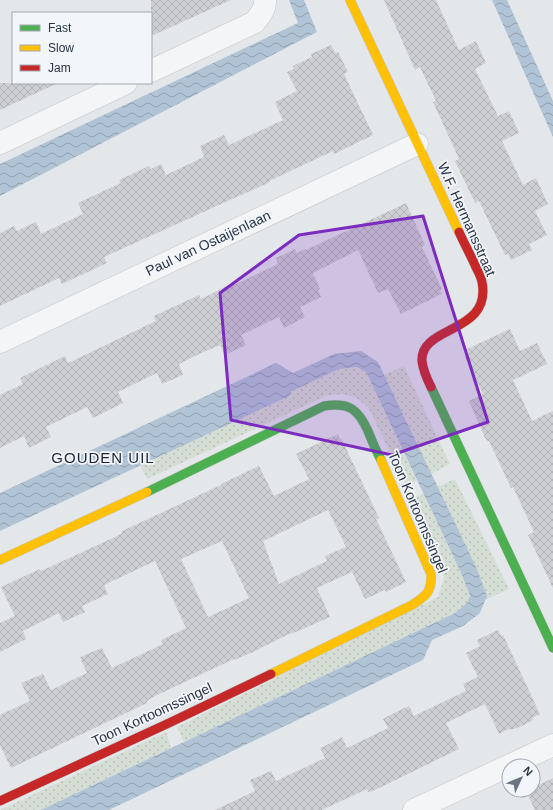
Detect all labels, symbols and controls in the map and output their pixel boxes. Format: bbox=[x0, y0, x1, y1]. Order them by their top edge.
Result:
legend bbox=[12, 12, 152, 84]
text: Fast bbox=[48, 21, 72, 35]
text: Slow bbox=[48, 41, 74, 55]
text: Jam bbox=[48, 61, 71, 75]
street label: W.F. Hermansstraat bbox=[435, 160, 499, 278]
street label: Paul van Ostaijenlaan bbox=[143, 207, 273, 279]
district label: GOUDEN UIL bbox=[51, 449, 155, 466]
street label: Toon Kortoomssingel bbox=[385, 449, 451, 575]
street label: Toon Kortoomssingel bbox=[89, 679, 215, 749]
north arrow bbox=[501, 758, 541, 798]
text: N bbox=[521, 764, 535, 778]

